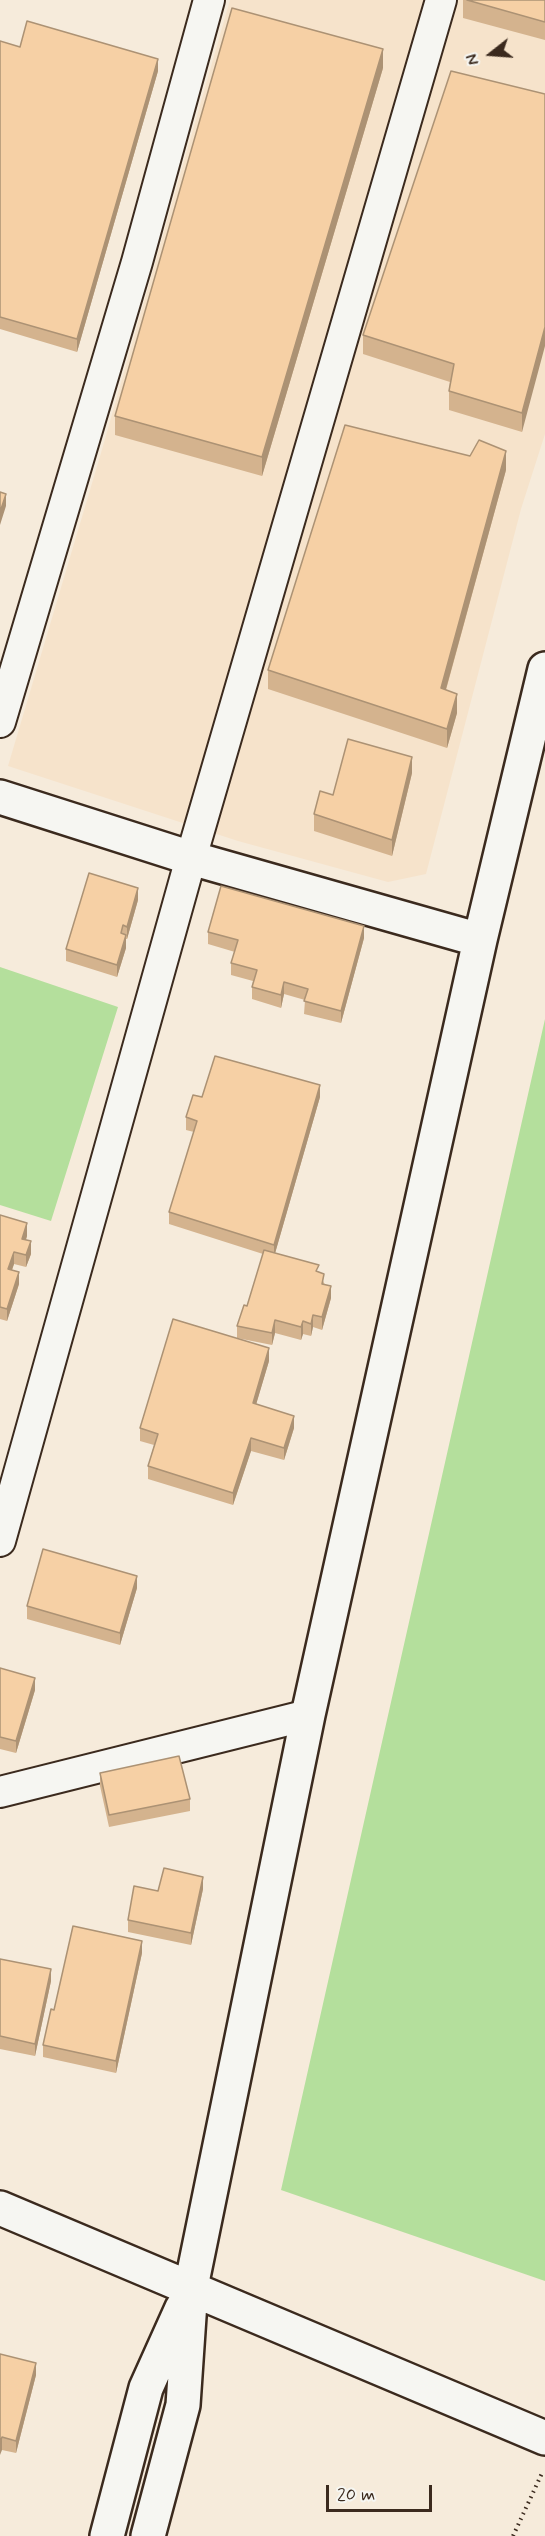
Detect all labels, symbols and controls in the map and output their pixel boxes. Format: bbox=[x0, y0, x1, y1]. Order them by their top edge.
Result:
north arrow bbox=[461, 24, 521, 84]
text: N bbox=[462, 51, 485, 68]
scale bar bbox=[329, 2473, 436, 2511]
text: 20 m bbox=[337, 2483, 375, 2507]

